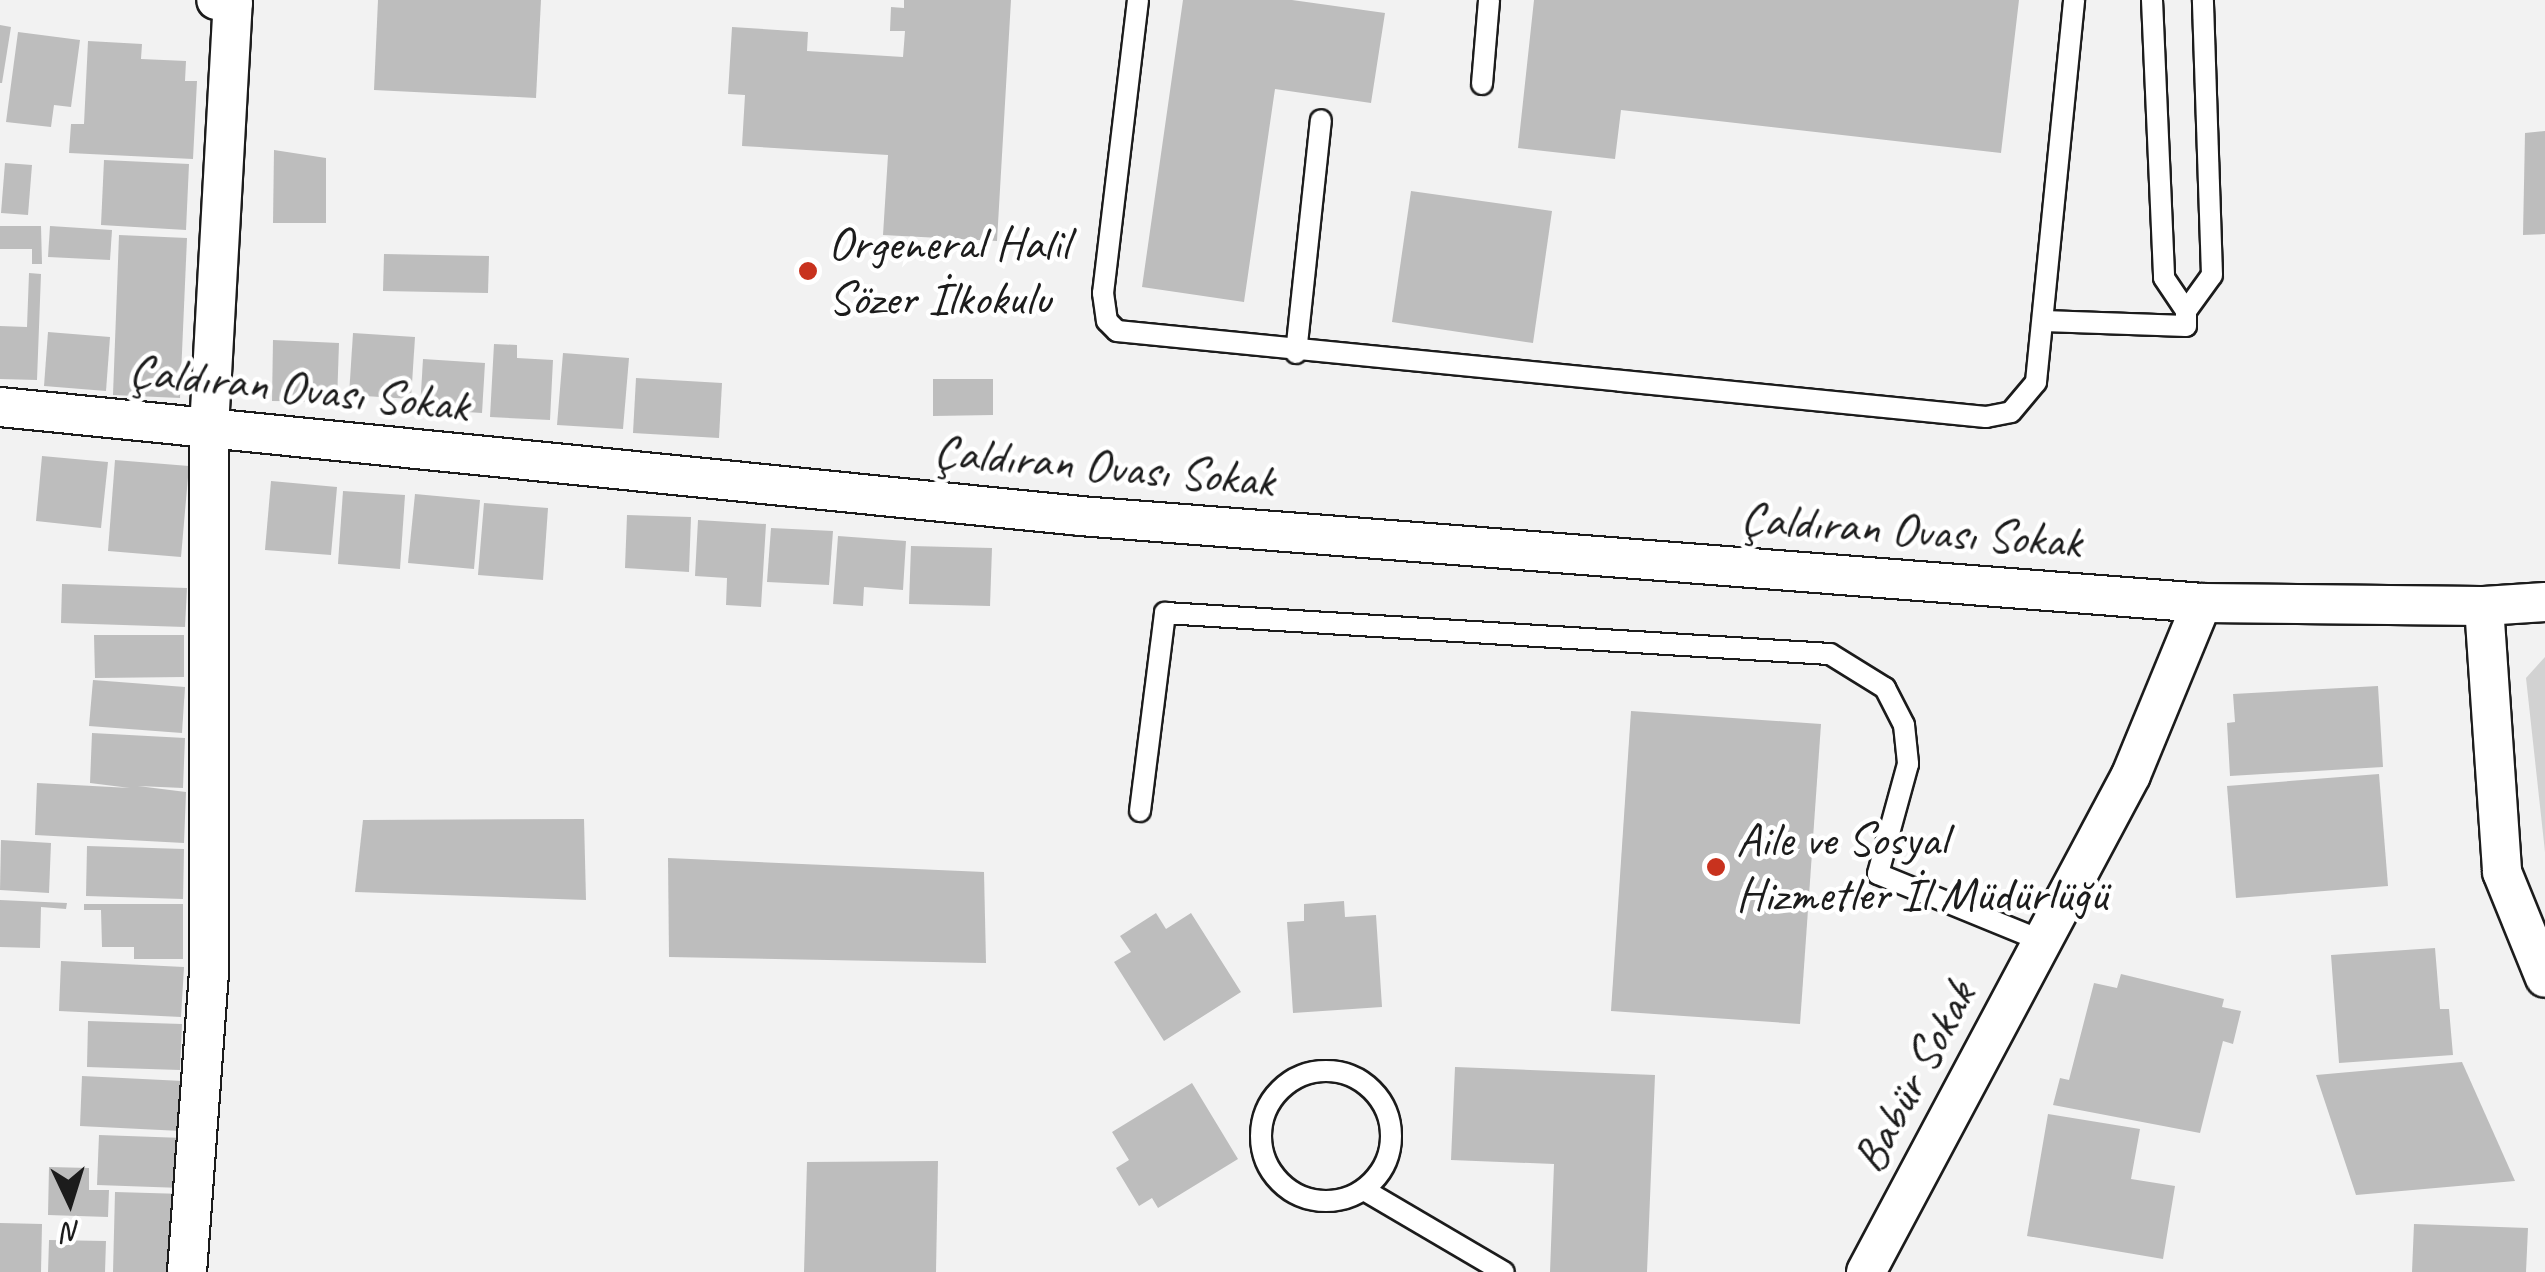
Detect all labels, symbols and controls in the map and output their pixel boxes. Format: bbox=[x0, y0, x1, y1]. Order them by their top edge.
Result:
place label: Orgeneral Halil Sözer İlkokulu bbox=[828, 214, 1069, 327]
marker: Orgeneral Halil Sözer İlkokulu bbox=[797, 260, 819, 282]
street label: Çaldıran Ovası Sokak bbox=[125, 341, 473, 435]
street label: Çaldıran Ovası Sokak bbox=[930, 422, 1278, 510]
street label: Çaldıran Ovası Sokak bbox=[1737, 489, 2085, 571]
place label: Aile ve Sosyal Hizmetler İl Müdürlüğü bbox=[1736, 810, 2107, 923]
marker: Aile ve Sosyal Hizmetler İl Müdürlüğü bbox=[1705, 856, 1727, 878]
street label: Babür Sokak bbox=[1840, 972, 1988, 1182]
north arrow bbox=[20, 1152, 120, 1252]
text: N bbox=[62, 1214, 82, 1250]

